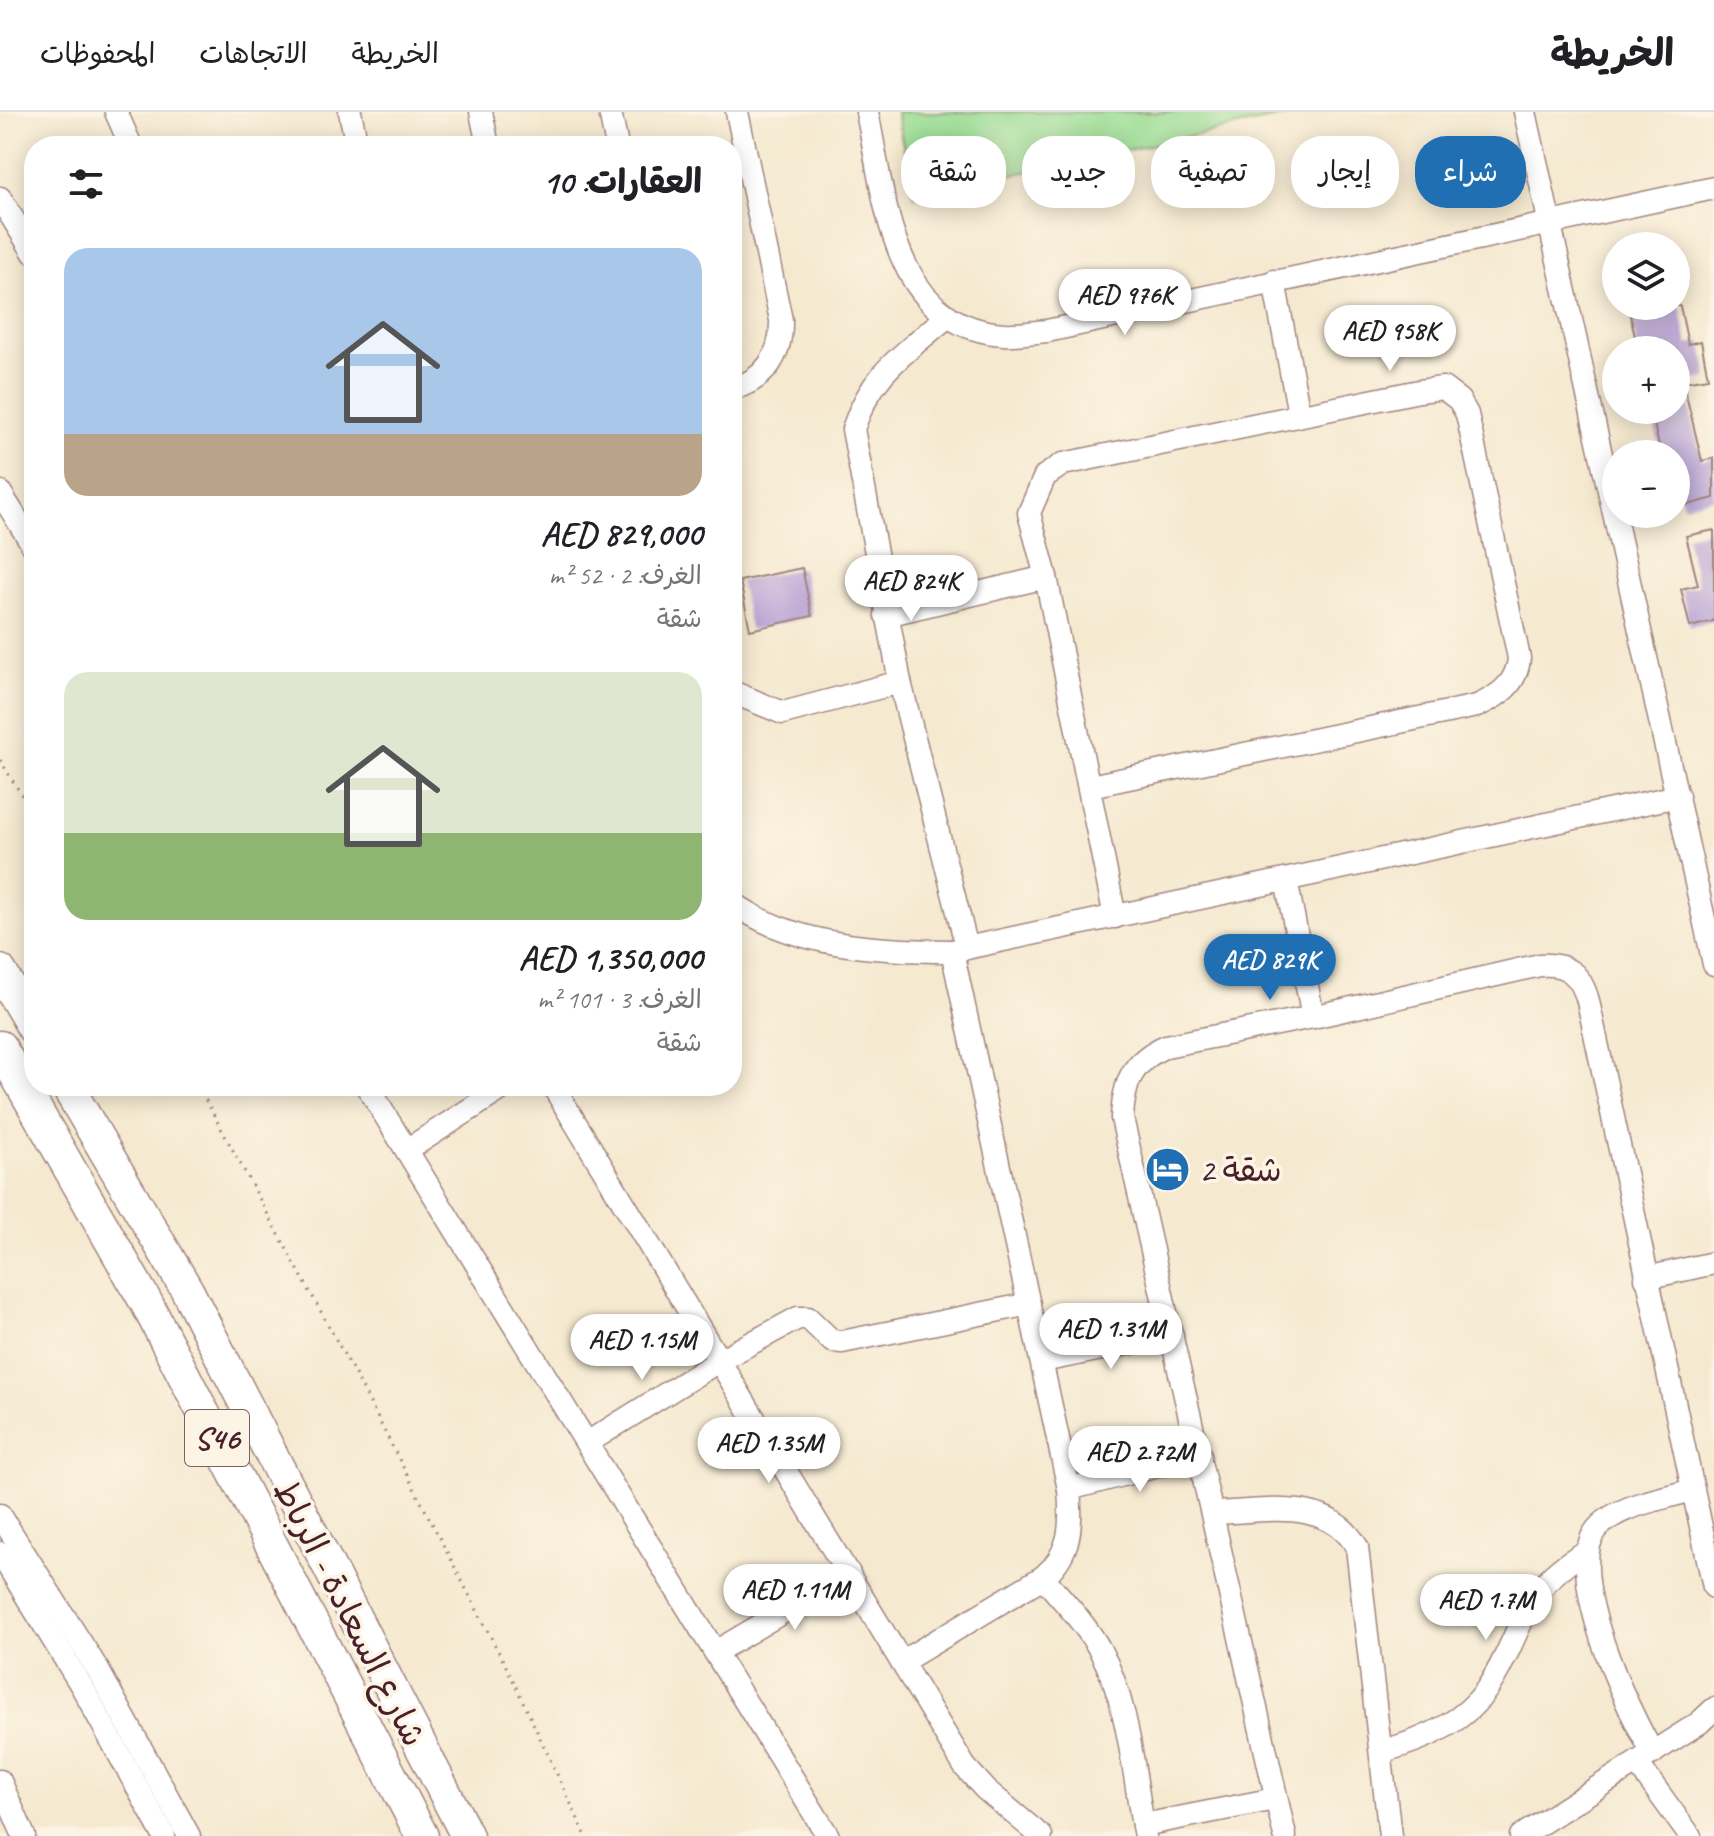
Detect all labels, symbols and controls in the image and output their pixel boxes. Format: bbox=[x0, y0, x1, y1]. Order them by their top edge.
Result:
text: الخريطة bbox=[1550, 30, 1674, 77]
text: المحفوظات bbox=[40, 36, 155, 71]
text: الاتجاهات bbox=[199, 36, 307, 71]
text: الخريطة bbox=[351, 36, 439, 71]
chip: شقة bbox=[901, 136, 1006, 208]
chip: جديد bbox=[1022, 136, 1135, 208]
chip: تصفية bbox=[1151, 136, 1275, 208]
chip: إيجار bbox=[1291, 136, 1399, 208]
chip: شراء bbox=[1415, 136, 1526, 208]
text: العقارات: 10 bbox=[543, 160, 702, 203]
icon: filters bbox=[64, 162, 108, 206]
map controls bbox=[1602, 232, 1690, 528]
button: layers bbox=[1602, 232, 1690, 320]
pin: AED 976K bbox=[1042, 269, 1208, 337]
text: AED 976K bbox=[1077, 278, 1173, 311]
icon: home bbox=[311, 300, 455, 444]
pin: AED 958K bbox=[1307, 305, 1473, 373]
text: AED 958K bbox=[1342, 314, 1438, 347]
button: + bbox=[1602, 336, 1690, 424]
button: − bbox=[1602, 440, 1690, 528]
text: AED 829,000 bbox=[541, 512, 702, 555]
pin: AED 824K bbox=[828, 555, 994, 623]
text: الغرف: 2 · 52 m² bbox=[549, 559, 702, 592]
text: AED 824K bbox=[863, 564, 959, 597]
text: شقة bbox=[657, 602, 702, 635]
icon: home bbox=[311, 724, 455, 868]
pin: AED 829K bbox=[1187, 934, 1353, 1002]
text: AED 1,350,000 bbox=[519, 936, 702, 979]
text: AED 829K bbox=[1222, 943, 1318, 976]
text: الغرف: 3 · 101 m² bbox=[537, 983, 702, 1016]
text: شقة bbox=[657, 1026, 702, 1059]
hotel icon: شقة 2 bbox=[1144, 1145, 1192, 1193]
place label: شقة 2 bbox=[1199, 1148, 1282, 1191]
pin: AED 1.31M bbox=[1019, 1303, 1203, 1371]
text: AED 1.31M bbox=[1057, 1312, 1165, 1345]
pin: AED 1.15M bbox=[550, 1314, 734, 1382]
text: AED 1.15M bbox=[588, 1323, 696, 1356]
road number: S46 bbox=[185, 1410, 249, 1466]
pin: AED 1.35M bbox=[677, 1417, 861, 1485]
text: AED 1.35M bbox=[715, 1426, 823, 1459]
pin: AED 2.72M bbox=[1048, 1426, 1232, 1494]
text: AED 2.72M bbox=[1086, 1435, 1194, 1468]
street label: شارع السعادة - الرباط bbox=[262, 1472, 436, 1755]
pin: AED 1.11M bbox=[703, 1564, 887, 1632]
text: AED 1.11M bbox=[741, 1573, 849, 1606]
pin: AED 1.7M bbox=[1403, 1574, 1569, 1642]
text: AED 1.7M bbox=[1438, 1583, 1534, 1616]

